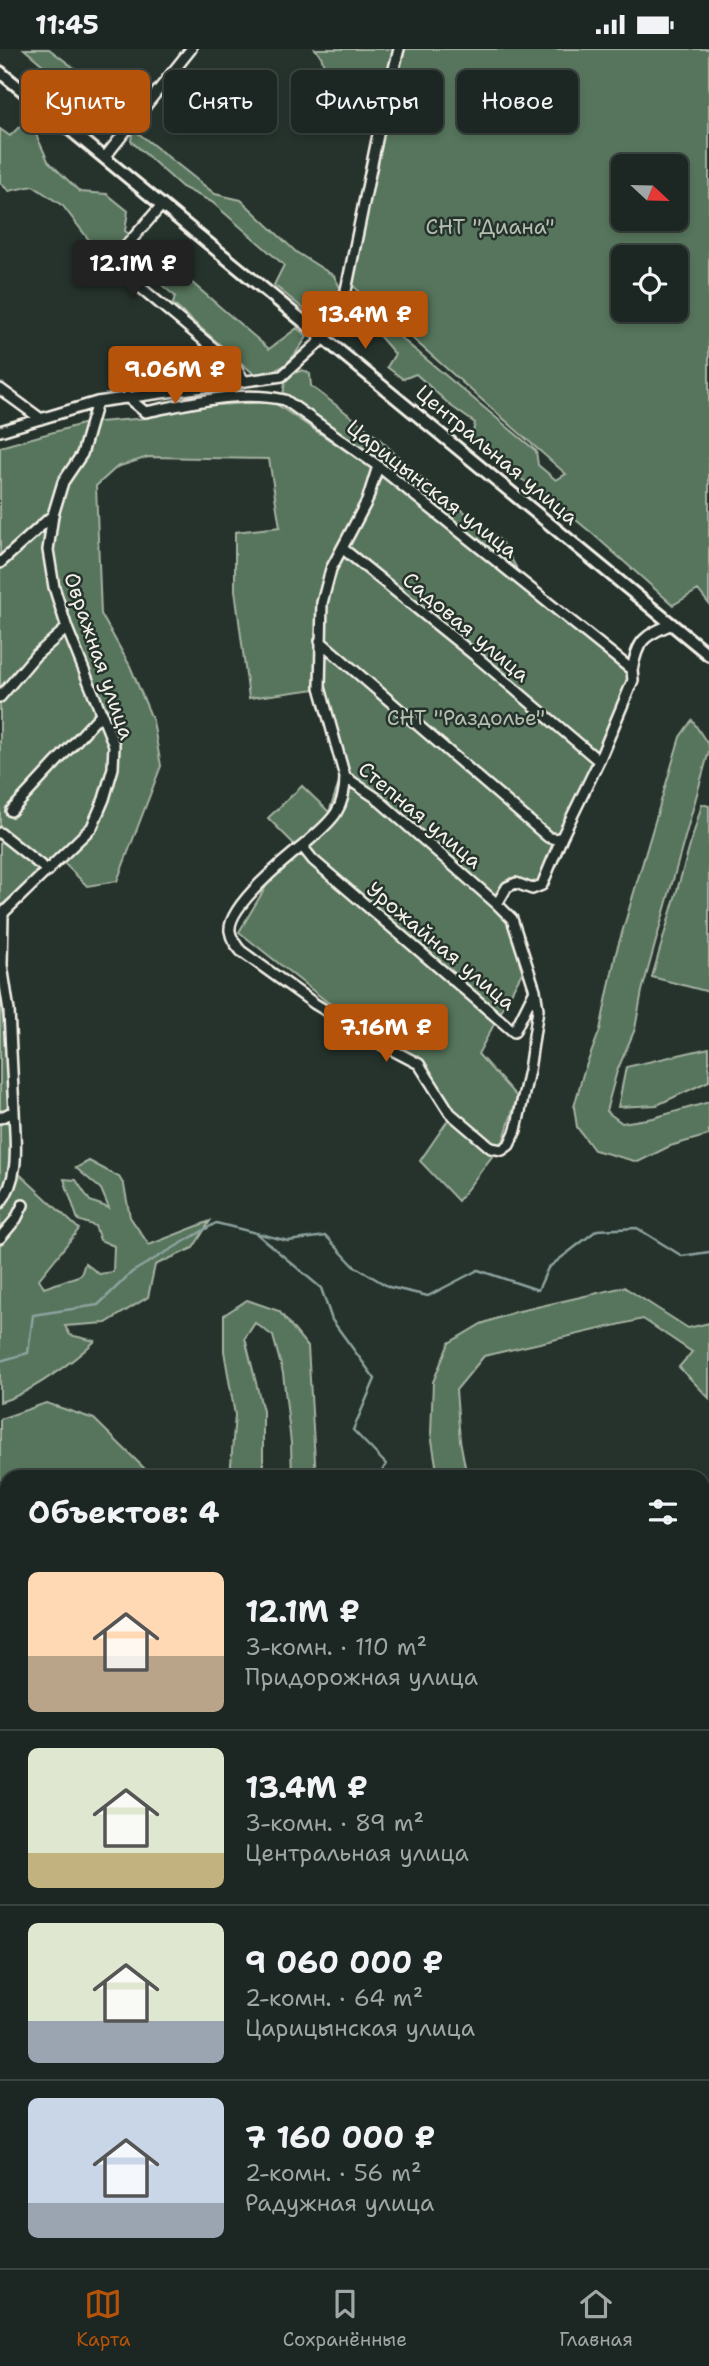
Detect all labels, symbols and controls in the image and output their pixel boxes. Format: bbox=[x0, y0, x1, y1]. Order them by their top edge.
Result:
text: 11:45 bbox=[35, 7, 99, 42]
chip: Купить bbox=[21, 70, 150, 133]
chip: Снять bbox=[164, 70, 277, 133]
chip: Фильтры bbox=[291, 70, 443, 133]
chip: Новое bbox=[457, 70, 578, 133]
north arrow bbox=[611, 154, 688, 231]
map controls bbox=[611, 154, 688, 322]
park label: СНТ "Диана" bbox=[425, 213, 555, 241]
pin: 12.1M ₽ bbox=[68, 240, 198, 300]
button: locate bbox=[611, 245, 688, 322]
text: 12.1M ₽ bbox=[89, 248, 177, 278]
pin: 13.4M ₽ bbox=[300, 292, 430, 351]
text: 13.4M ₽ bbox=[318, 299, 412, 329]
pin: 9.06M ₽ bbox=[110, 347, 240, 406]
text: 9.06M ₽ bbox=[124, 354, 226, 384]
street label: Центральная улица bbox=[410, 379, 584, 531]
street label: Царицынская улица bbox=[341, 413, 523, 565]
street label: Садовая улица bbox=[397, 566, 535, 688]
street label: Овражная улица bbox=[57, 569, 141, 743]
park label: СНТ "Раздолье" bbox=[387, 704, 545, 732]
street label: Степная улица bbox=[352, 755, 488, 875]
street label: Урожайная улица bbox=[361, 875, 521, 1017]
pin: 7.16M ₽ bbox=[321, 1005, 451, 1064]
text: 7.16M ₽ bbox=[340, 1012, 432, 1042]
text: Объектов: 4 bbox=[28, 1492, 220, 1533]
icon: filters bbox=[644, 1493, 682, 1531]
text: 12.1M ₽ bbox=[245, 1591, 360, 1632]
icon: home bbox=[84, 1600, 168, 1684]
text: 3-комн. · 110 m² bbox=[245, 1632, 427, 1662]
text: Придорожная улица bbox=[245, 1662, 478, 1692]
text: 13.4M ₽ bbox=[245, 1767, 368, 1808]
icon: home bbox=[84, 1776, 168, 1860]
text: 3-комн. · 89 m² bbox=[245, 1808, 424, 1838]
text: Центральная улица bbox=[245, 1838, 469, 1868]
text: 9 060 000 ₽ bbox=[245, 1942, 444, 1983]
icon: home bbox=[84, 1951, 168, 2035]
text: 2-комн. · 64 m² bbox=[245, 1983, 423, 2013]
text: Царицынская улица bbox=[245, 2013, 475, 2043]
text: 7 160 000 ₽ bbox=[245, 2117, 436, 2158]
icon: home bbox=[84, 2126, 168, 2210]
text: 2-комн. · 56 m² bbox=[245, 2158, 422, 2188]
text: Радужная улица bbox=[245, 2188, 434, 2218]
tab: Карта bbox=[76, 2285, 131, 2352]
tab: Сохранённые bbox=[283, 2285, 407, 2352]
tab: Главная bbox=[559, 2285, 633, 2352]

